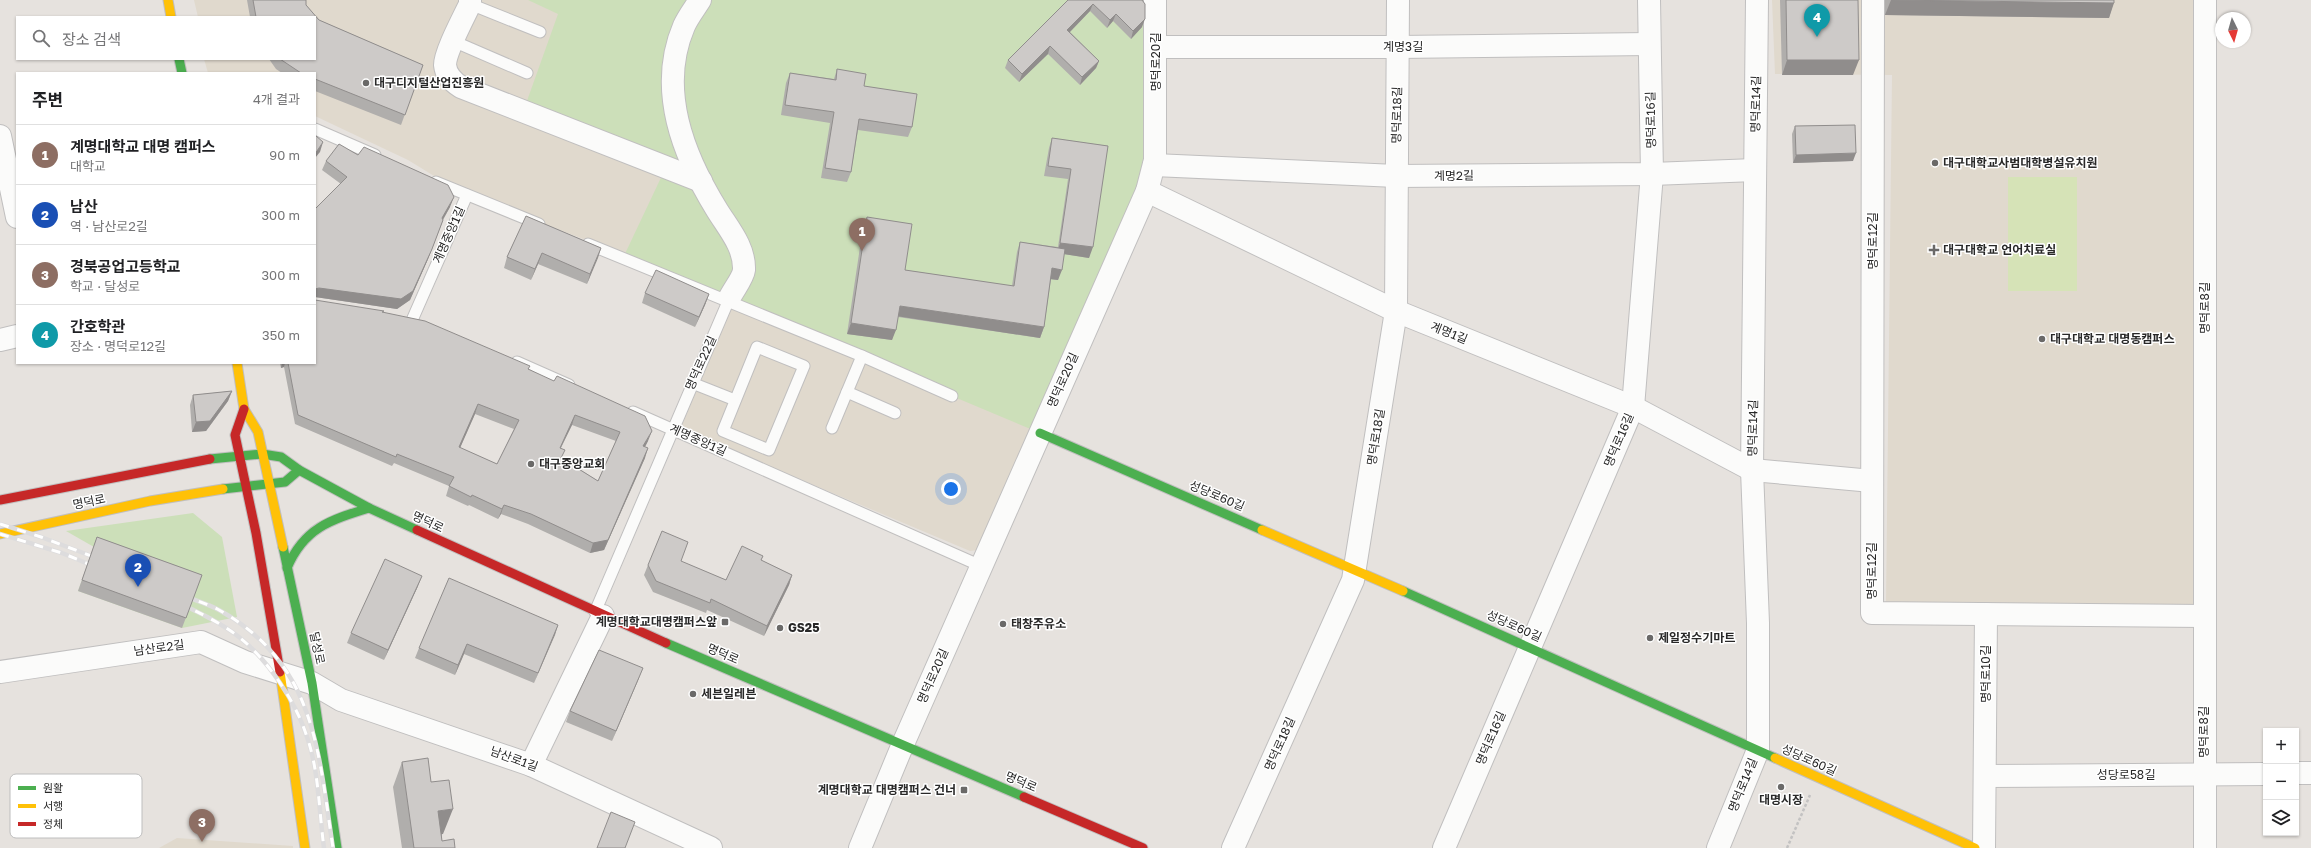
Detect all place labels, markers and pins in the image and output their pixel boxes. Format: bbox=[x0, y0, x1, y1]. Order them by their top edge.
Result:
pin: 4 bbox=[1804, 4, 1830, 37]
place label: 대구디지털산업진흥원 bbox=[374, 75, 484, 90]
marker: 대구디지털산업진흥원 bbox=[361, 78, 371, 88]
place label: 대구대학교사범대학병설유치원 bbox=[1943, 155, 2098, 170]
marker: 대구대학교사범대학병설유치원 bbox=[1930, 158, 1940, 168]
pin: 1 bbox=[849, 218, 875, 251]
place label: 대구대학교 언어치료실 bbox=[1943, 242, 2056, 257]
marker: 대구대학교 언어치료실 bbox=[1928, 244, 1940, 256]
place label: 대구대학교 대명동캠퍼스 bbox=[2050, 331, 2174, 346]
marker: 대구대학교 대명동캠퍼스 bbox=[2037, 334, 2047, 344]
place label: 대구중앙교회 bbox=[539, 456, 605, 471]
marker: 대구중앙교회 bbox=[526, 459, 536, 469]
pin: 2 bbox=[125, 554, 151, 587]
place label: 계명대학교대명캠퍼스앞 bbox=[596, 614, 717, 629]
place label: 태창주유소 bbox=[1011, 616, 1066, 631]
marker: 계명대학교대명캠퍼스앞 bbox=[720, 617, 730, 627]
marker: 태창주유소 bbox=[998, 619, 1008, 629]
place label: GS25 bbox=[788, 620, 820, 635]
marker: GS25 bbox=[775, 623, 785, 633]
place label: 제일정수기마트 bbox=[1658, 630, 1735, 645]
marker: 제일정수기마트 bbox=[1645, 633, 1655, 643]
place label: 세븐일레븐 bbox=[701, 686, 756, 701]
marker: 세븐일레븐 bbox=[688, 689, 698, 699]
place label: 계명대학교 대명캠퍼스 건너 bbox=[818, 782, 956, 797]
marker: 대명시장 bbox=[1776, 782, 1786, 792]
marker: 계명대학교 대명캠퍼스 건너 bbox=[959, 785, 969, 795]
place label: 대명시장 bbox=[1759, 792, 1803, 807]
pin: 3 bbox=[189, 809, 215, 842]

